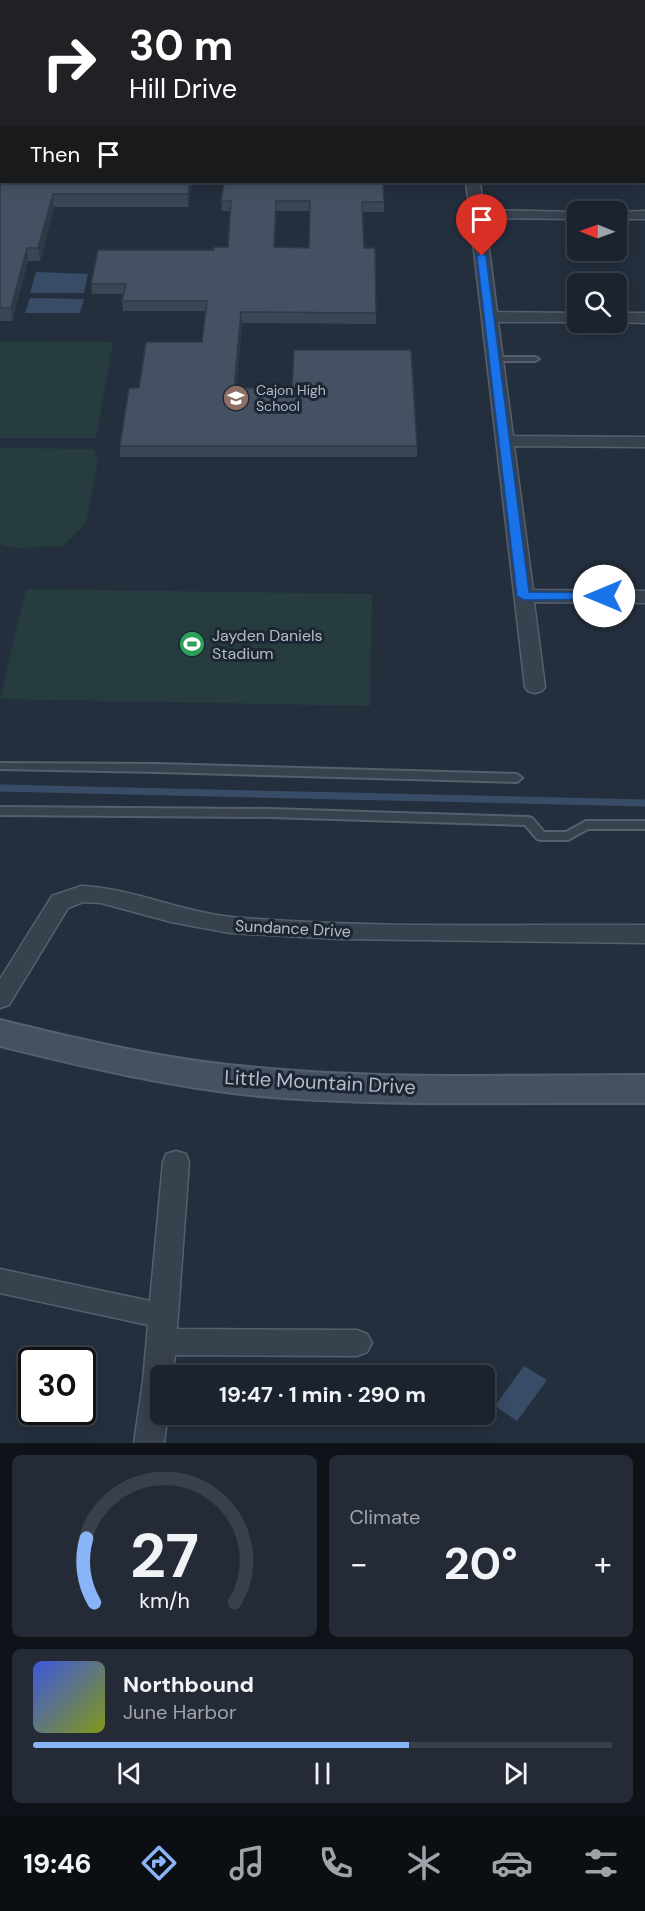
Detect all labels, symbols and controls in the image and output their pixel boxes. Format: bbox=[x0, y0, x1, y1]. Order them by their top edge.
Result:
text: 30 m bbox=[129, 18, 233, 73]
icon: right bbox=[30, 24, 108, 102]
text: Hill Drive bbox=[129, 71, 237, 106]
icon: arrive bbox=[92, 138, 125, 171]
text: Then bbox=[30, 140, 80, 169]
pin bbox=[456, 194, 507, 256]
north arrow bbox=[567, 201, 627, 261]
map controls bbox=[567, 201, 627, 333]
icon: arrive bbox=[465, 203, 498, 236]
button: search bbox=[567, 273, 627, 333]
place label: Cajon High School bbox=[256, 381, 326, 415]
school or university icon: Cajon High School bbox=[221, 383, 251, 413]
position arrow bbox=[572, 564, 636, 628]
place label: Jayden Daniels Stadium bbox=[212, 625, 323, 664]
sports icon: Jayden Daniels Stadium bbox=[177, 629, 207, 659]
street label: Sundance Drive bbox=[235, 915, 351, 942]
street label: Little Mountain Drive bbox=[224, 1064, 416, 1100]
speed limit sign: 30 bbox=[18, 1347, 96, 1425]
text: 19:47 · 1 min · 290 m bbox=[219, 1380, 426, 1409]
text: Climate bbox=[350, 1504, 420, 1530]
text: 27 bbox=[130, 1515, 199, 1596]
text: 20° bbox=[444, 1534, 518, 1593]
text: − bbox=[350, 1542, 368, 1585]
text: + bbox=[594, 1542, 612, 1585]
text: km/h bbox=[139, 1587, 190, 1615]
text: Northbound bbox=[123, 1670, 254, 1699]
text: June Harbor bbox=[123, 1699, 236, 1725]
icon: previous bbox=[113, 1757, 146, 1790]
icon: pause bbox=[306, 1757, 339, 1790]
icon: next bbox=[499, 1757, 532, 1790]
icon: directions bbox=[138, 1842, 180, 1884]
icon: music bbox=[226, 1842, 268, 1884]
icon: phone bbox=[315, 1842, 357, 1884]
icon: climate bbox=[403, 1842, 445, 1884]
icon: car bbox=[491, 1842, 533, 1884]
icon: filters bbox=[580, 1842, 622, 1884]
text: 19:46 bbox=[23, 1846, 92, 1881]

